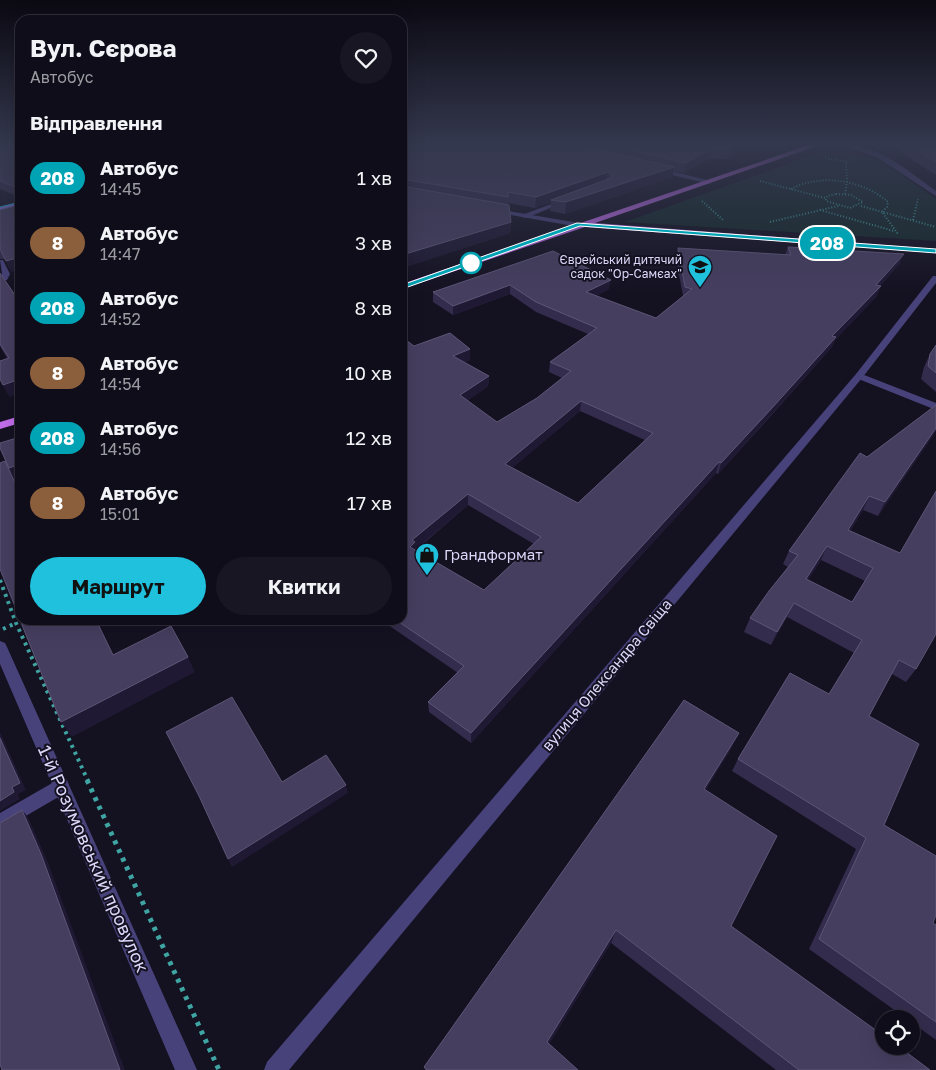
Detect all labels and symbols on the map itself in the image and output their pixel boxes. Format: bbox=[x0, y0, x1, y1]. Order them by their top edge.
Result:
line badge: 208 bbox=[798, 227, 856, 259]
unlabelled marker bbox=[460, 252, 482, 274]
place label: Єврейський дитячий садок "Ор-Самєах" bbox=[560, 252, 682, 281]
school or university icon: Єврейський дитячий садок "Ор-Самєах" bbox=[687, 254, 713, 288]
shop icon: Грандформат bbox=[414, 542, 440, 576]
place label: Грандформат bbox=[444, 545, 543, 563]
street label: вулиця Олександра Свіща bbox=[537, 595, 675, 754]
street label: 1-й Розумовський провулок bbox=[34, 742, 154, 976]

